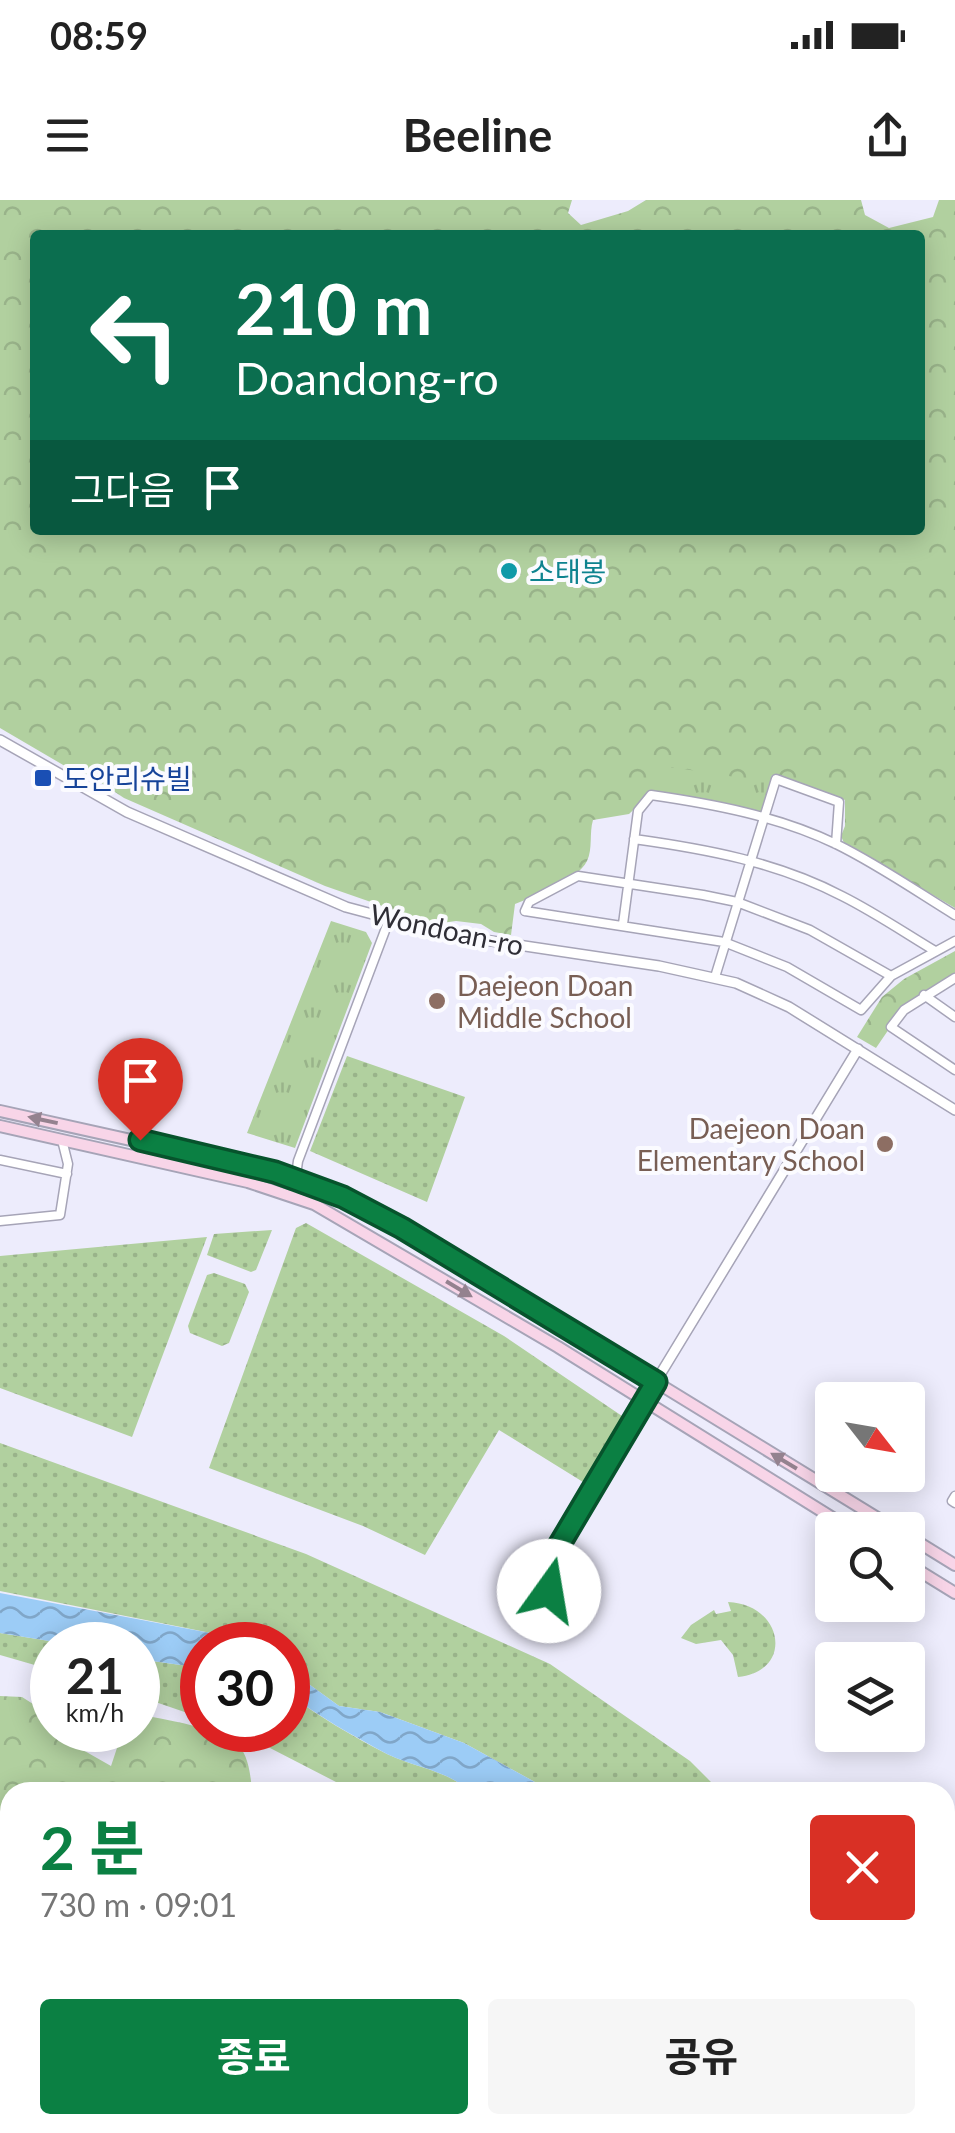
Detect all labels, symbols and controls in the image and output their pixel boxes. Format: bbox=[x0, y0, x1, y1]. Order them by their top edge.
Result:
text: 08:59 bbox=[50, 12, 148, 58]
icon: menu bbox=[40, 108, 95, 163]
text: Beeline bbox=[403, 108, 552, 162]
icon: share bbox=[860, 108, 915, 163]
text: 210 m bbox=[235, 266, 432, 350]
icon: left bbox=[70, 270, 200, 400]
text: Doandong-ro bbox=[235, 351, 499, 405]
icon: arrive bbox=[195, 460, 250, 515]
text: 그다음 bbox=[70, 466, 175, 512]
place label: 소태봉 bbox=[529, 554, 606, 588]
marker: 소태봉 bbox=[498, 560, 520, 582]
place label: 도안리슈빌 bbox=[63, 761, 192, 795]
marker: 도안리슈빌 bbox=[32, 767, 54, 789]
street label: Wondoan-ro bbox=[367, 896, 527, 962]
place label: Daejeon Doan Middle School bbox=[457, 968, 633, 1034]
marker: Daejeon Doan Middle School bbox=[426, 990, 448, 1012]
pin bbox=[98, 1038, 183, 1141]
icon: arrive bbox=[113, 1053, 168, 1108]
place label: Daejeon Doan Elementary School bbox=[637, 1111, 865, 1177]
one-way arrow bbox=[27, 1112, 58, 1127]
marker: Daejeon Doan Elementary School bbox=[874, 1133, 896, 1155]
one-way arrow bbox=[445, 1279, 472, 1298]
north arrow bbox=[815, 1382, 925, 1492]
map controls bbox=[815, 1382, 925, 1752]
one-way arrow bbox=[770, 1453, 798, 1470]
button: search bbox=[815, 1512, 925, 1622]
position arrow bbox=[497, 1539, 601, 1643]
speed limit sign: 30 bbox=[180, 1622, 310, 1752]
button: layers bbox=[815, 1642, 925, 1752]
text: 21 bbox=[66, 1645, 124, 1705]
text: km/h bbox=[66, 1697, 124, 1727]
text: 2 분 bbox=[40, 1811, 145, 1883]
button: close bbox=[810, 1815, 915, 1920]
text: 730 m · 09:01 bbox=[40, 1885, 237, 1924]
button: 종료 bbox=[40, 1999, 468, 2114]
button: 공유 bbox=[488, 1999, 915, 2114]

